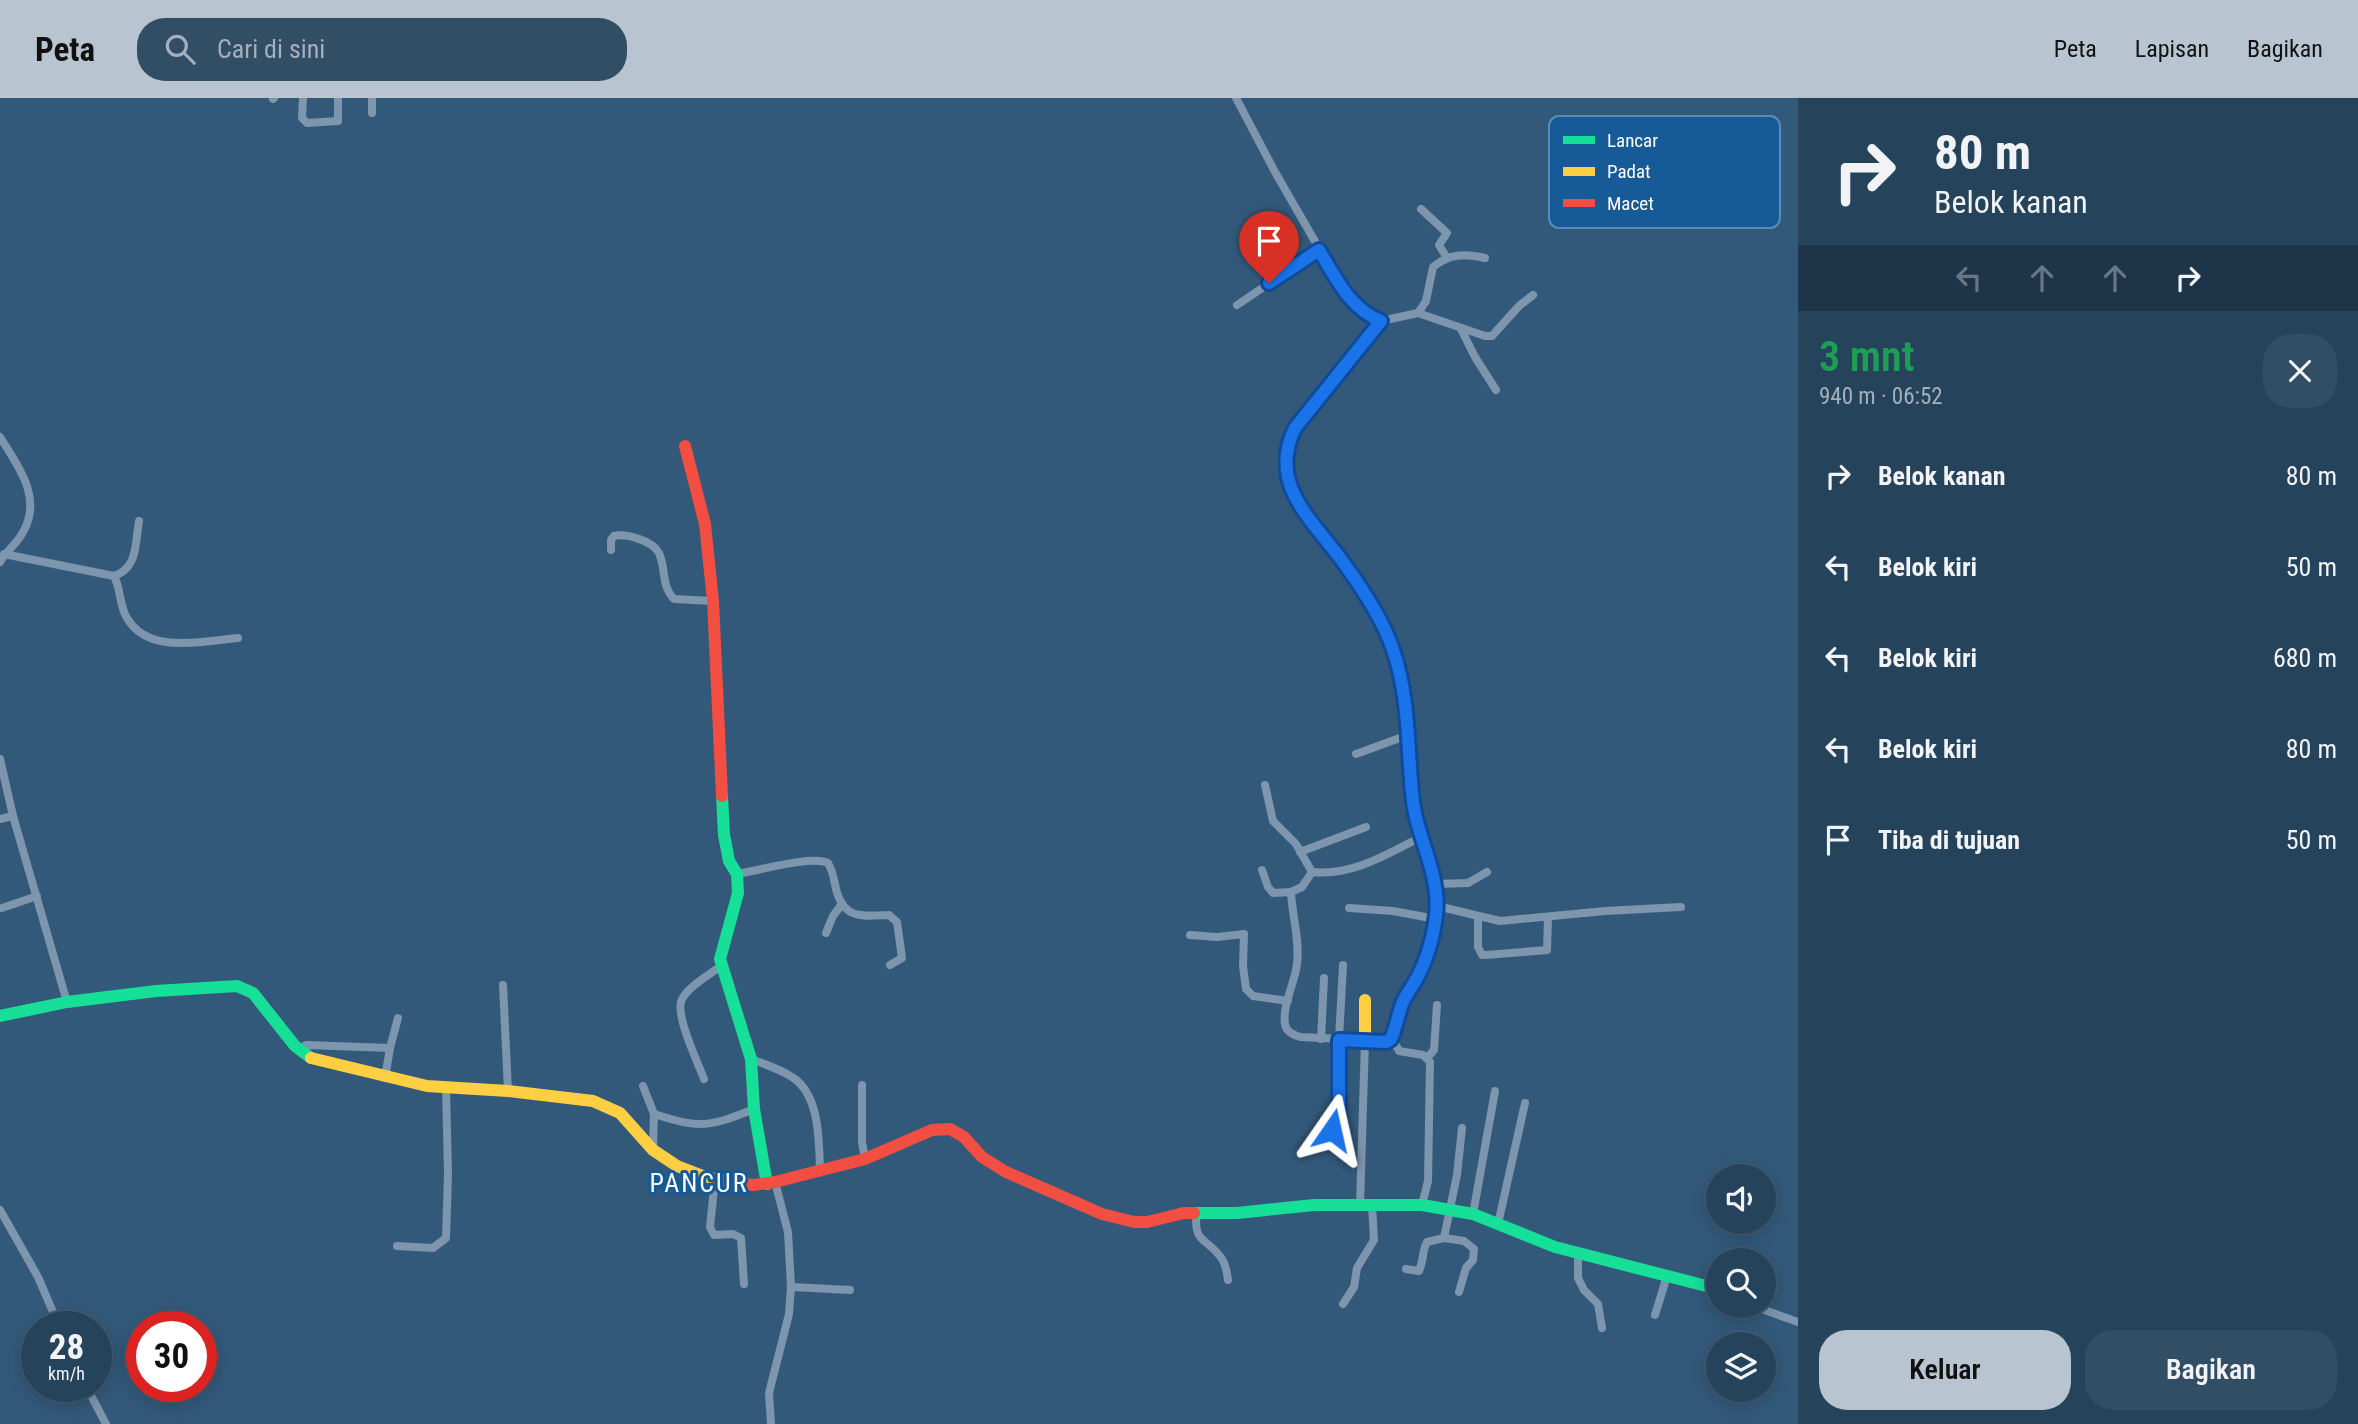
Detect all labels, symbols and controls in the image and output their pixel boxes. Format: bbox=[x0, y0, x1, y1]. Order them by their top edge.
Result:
search box bbox=[137, 18, 627, 81]
text: Peta bbox=[35, 30, 95, 69]
icon: search bbox=[161, 30, 199, 68]
text: Cari di sini bbox=[217, 34, 325, 64]
text: Peta bbox=[2054, 35, 2097, 63]
text: Lapisan bbox=[2135, 35, 2209, 63]
text: Bagikan bbox=[2247, 35, 2323, 63]
legend bbox=[1549, 116, 1780, 228]
text: 80 m bbox=[1934, 124, 2031, 181]
icon: right bbox=[1819, 126, 1910, 217]
text: Lancar bbox=[1607, 129, 1658, 152]
text: Padat bbox=[1607, 160, 1651, 183]
text: Belok kanan bbox=[1934, 183, 2088, 221]
text: Macet bbox=[1607, 192, 1654, 215]
pin bbox=[1239, 211, 1299, 283]
icon: arrive bbox=[1250, 222, 1288, 260]
icon: left bbox=[1950, 259, 1988, 297]
icon: ahead bbox=[2023, 259, 2061, 297]
icon: ahead bbox=[2096, 259, 2134, 297]
icon: right bbox=[2169, 259, 2207, 297]
text: 3 mnt bbox=[1819, 332, 1914, 381]
button: close bbox=[2263, 334, 2337, 408]
text: 940 m · 06:52 bbox=[1819, 383, 1943, 410]
icon: right bbox=[1819, 457, 1857, 495]
text: Belok kanan bbox=[1878, 461, 2005, 491]
text: 80 m bbox=[2286, 461, 2337, 491]
icon: left bbox=[1819, 548, 1857, 586]
text: Belok kiri bbox=[1878, 552, 1977, 582]
text: 50 m bbox=[2286, 552, 2337, 582]
icon: left bbox=[1819, 639, 1857, 677]
text: Belok kiri bbox=[1878, 643, 1977, 673]
text: 680 m bbox=[2273, 643, 2337, 673]
icon: left bbox=[1819, 730, 1857, 768]
text: Belok kiri bbox=[1878, 734, 1977, 764]
text: 80 m bbox=[2286, 734, 2337, 764]
icon: arrive bbox=[1819, 821, 1857, 859]
text: Tiba di tujuan bbox=[1878, 825, 2020, 855]
text: 50 m bbox=[2286, 825, 2337, 855]
position arrow bbox=[1295, 1093, 1369, 1167]
map controls bbox=[1706, 1164, 1776, 1402]
button: sound bbox=[1706, 1164, 1776, 1234]
district label: PANCUR bbox=[650, 1168, 748, 1198]
button: search bbox=[1706, 1248, 1776, 1318]
speed limit sign: 30 bbox=[126, 1311, 217, 1402]
text: 28 bbox=[49, 1327, 84, 1368]
button: Keluar bbox=[1819, 1330, 2071, 1410]
button: Bagikan bbox=[2085, 1330, 2337, 1410]
button: layers bbox=[1706, 1332, 1776, 1402]
text: km/h bbox=[48, 1363, 85, 1384]

